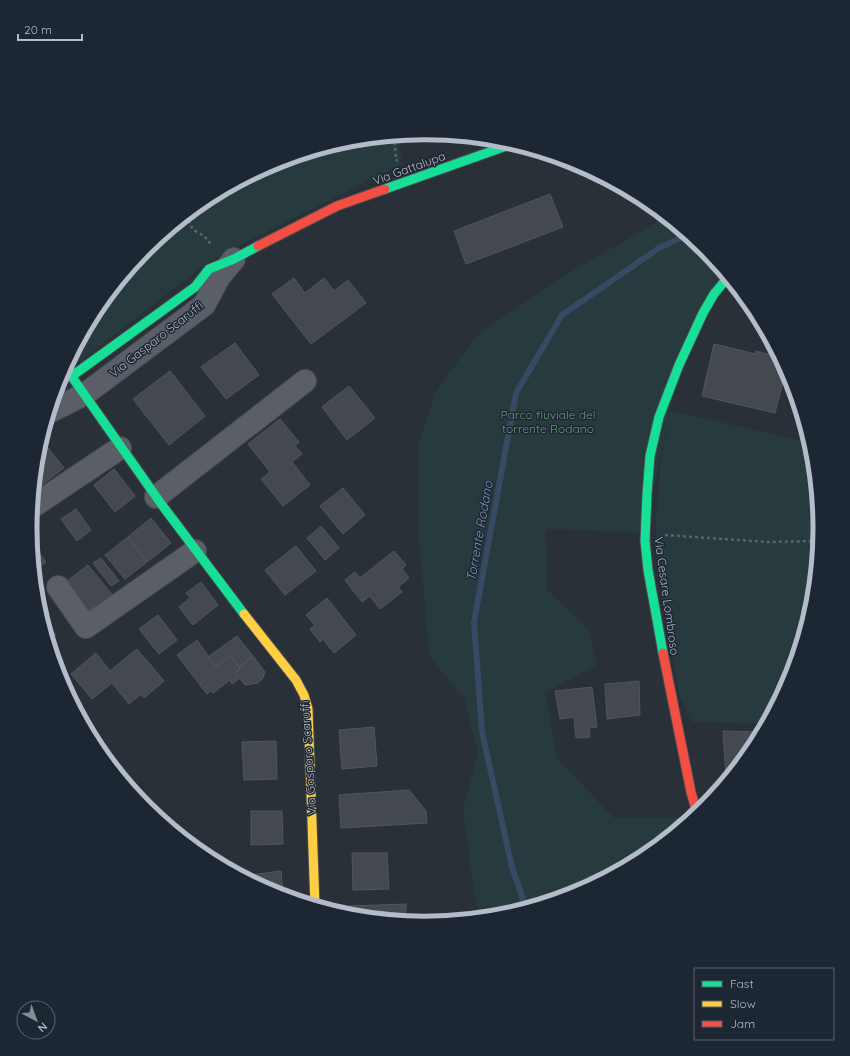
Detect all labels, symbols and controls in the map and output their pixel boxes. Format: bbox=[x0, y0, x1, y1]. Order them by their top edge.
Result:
scale bar bbox=[18, 16, 82, 42]
text: 20 m bbox=[24, 22, 52, 37]
street label: Via Gattalupa bbox=[371, 148, 447, 188]
street label: Via Gasparo Scaruffi bbox=[106, 298, 206, 380]
park label: Parco fluviale del torrente Rodano bbox=[500, 407, 596, 436]
water label: Torrente Rodano bbox=[462, 478, 496, 582]
street label: Via Cesare Lombroso bbox=[651, 536, 683, 656]
street label: Via Gasparo Scaruffi bbox=[297, 700, 319, 816]
legend bbox=[694, 968, 834, 1040]
text: Fast bbox=[730, 976, 754, 991]
text: Slow bbox=[730, 996, 756, 1011]
north arrow bbox=[16, 1000, 56, 1040]
text: Jam bbox=[730, 1016, 755, 1031]
text: N bbox=[35, 1020, 50, 1035]

